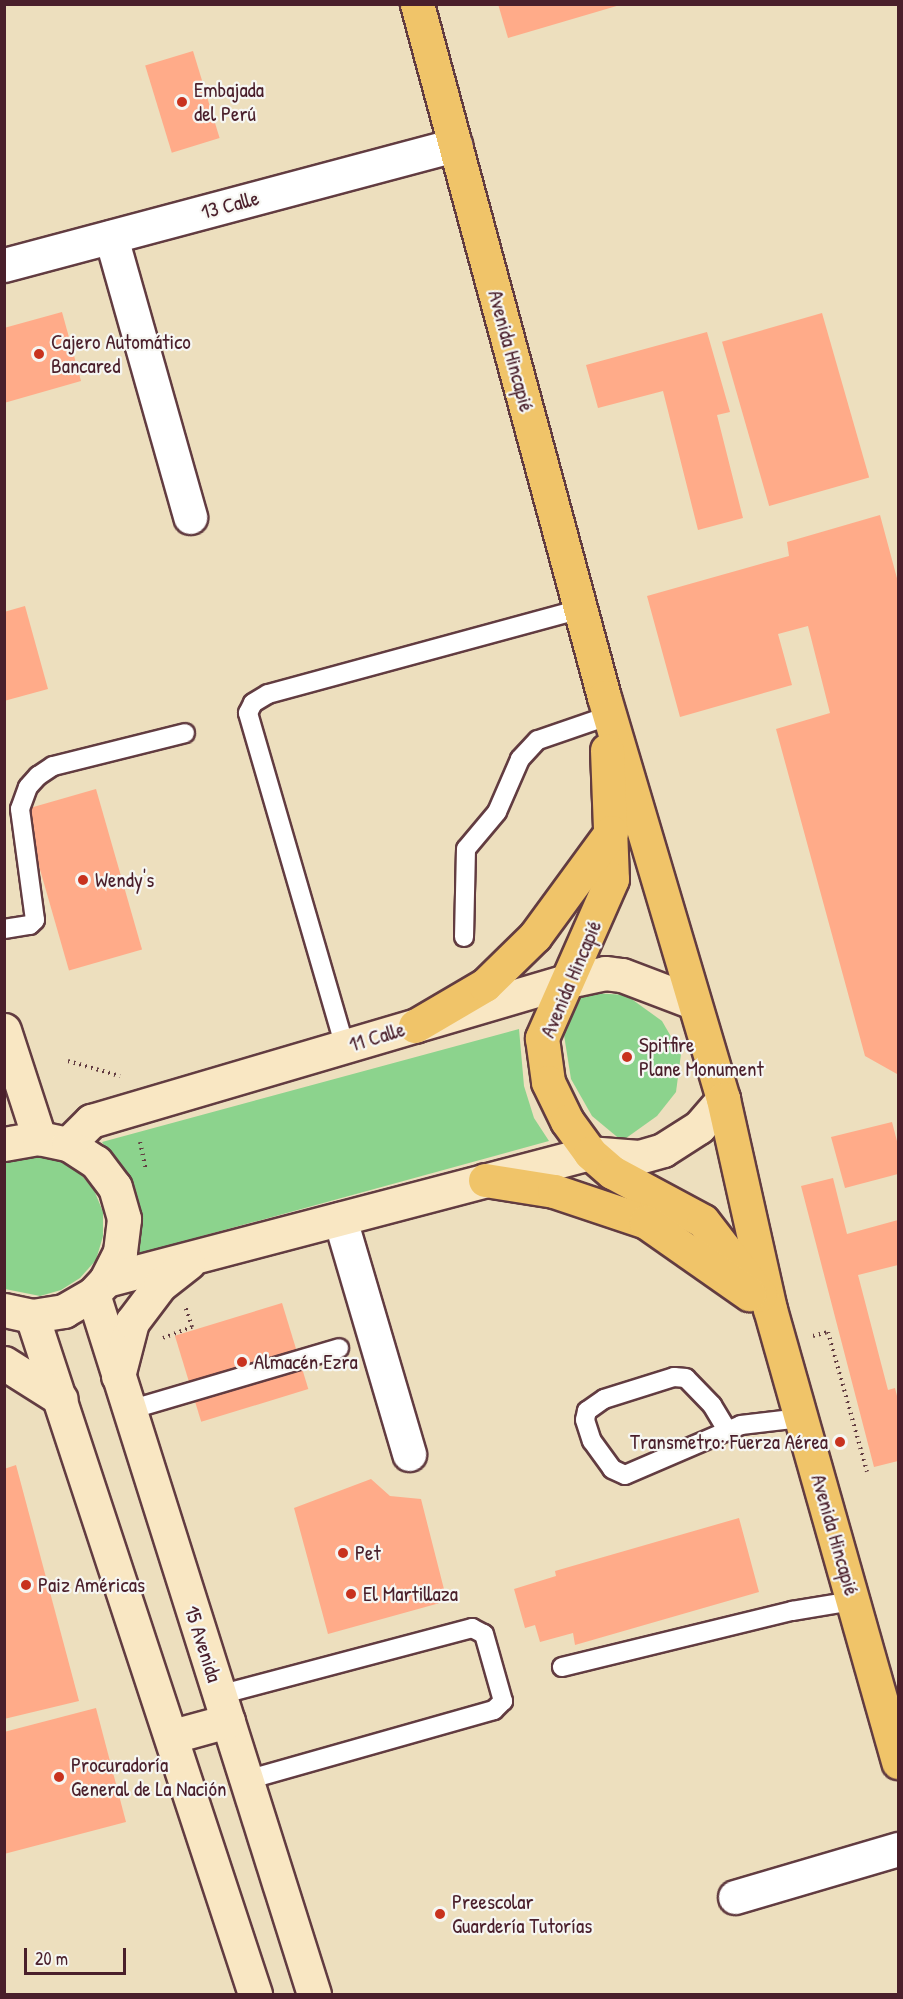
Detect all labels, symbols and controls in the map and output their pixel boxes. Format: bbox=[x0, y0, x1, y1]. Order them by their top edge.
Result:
place label: Embajada del Perú bbox=[194, 77, 264, 127]
marker: Embajada del Perú bbox=[175, 95, 189, 109]
street label: 13 Calle bbox=[198, 185, 262, 225]
street label: Avenida Hincapié bbox=[483, 287, 539, 415]
place label: Cajero Automático Bancared bbox=[51, 329, 191, 379]
marker: Cajero Automático Bancared bbox=[32, 347, 46, 361]
place label: Wendy's bbox=[95, 867, 154, 893]
marker: Wendy's bbox=[76, 873, 90, 887]
street label: Avenida Hincapié bbox=[535, 917, 607, 1041]
street label: 11 Calle bbox=[346, 1017, 408, 1057]
place label: Spitfire Plane Monument bbox=[639, 1032, 764, 1082]
marker: Spitfire Plane Monument bbox=[620, 1050, 634, 1064]
place label: Almacén Ezra bbox=[254, 1349, 358, 1375]
marker: Almacén Ezra bbox=[235, 1355, 249, 1369]
place label: Transmetro: Fuerza Aérea bbox=[630, 1429, 828, 1455]
marker: Transmetro: Fuerza Aérea bbox=[833, 1435, 847, 1449]
street label: Avenida Hincapié bbox=[806, 1471, 864, 1599]
place label: Pet bbox=[355, 1540, 381, 1566]
marker: Pet bbox=[336, 1546, 350, 1560]
place label: Paiz Américas bbox=[38, 1572, 145, 1598]
marker: Paiz Américas bbox=[19, 1578, 33, 1592]
place label: El Martillaza bbox=[363, 1581, 458, 1607]
marker: El Martillaza bbox=[344, 1587, 358, 1601]
street label: 15 Avenida bbox=[179, 1603, 227, 1685]
place label: Procuradoría General de La Nación bbox=[71, 1752, 226, 1802]
marker: Procuradoría General de La Nación bbox=[52, 1770, 66, 1784]
place label: Preescolar Guardería Tutorías bbox=[452, 1889, 592, 1939]
marker: Preescolar Guardería Tutorías bbox=[433, 1907, 447, 1921]
scale bar bbox=[27, 1936, 129, 1974]
text: 20 m bbox=[35, 1946, 68, 1971]

